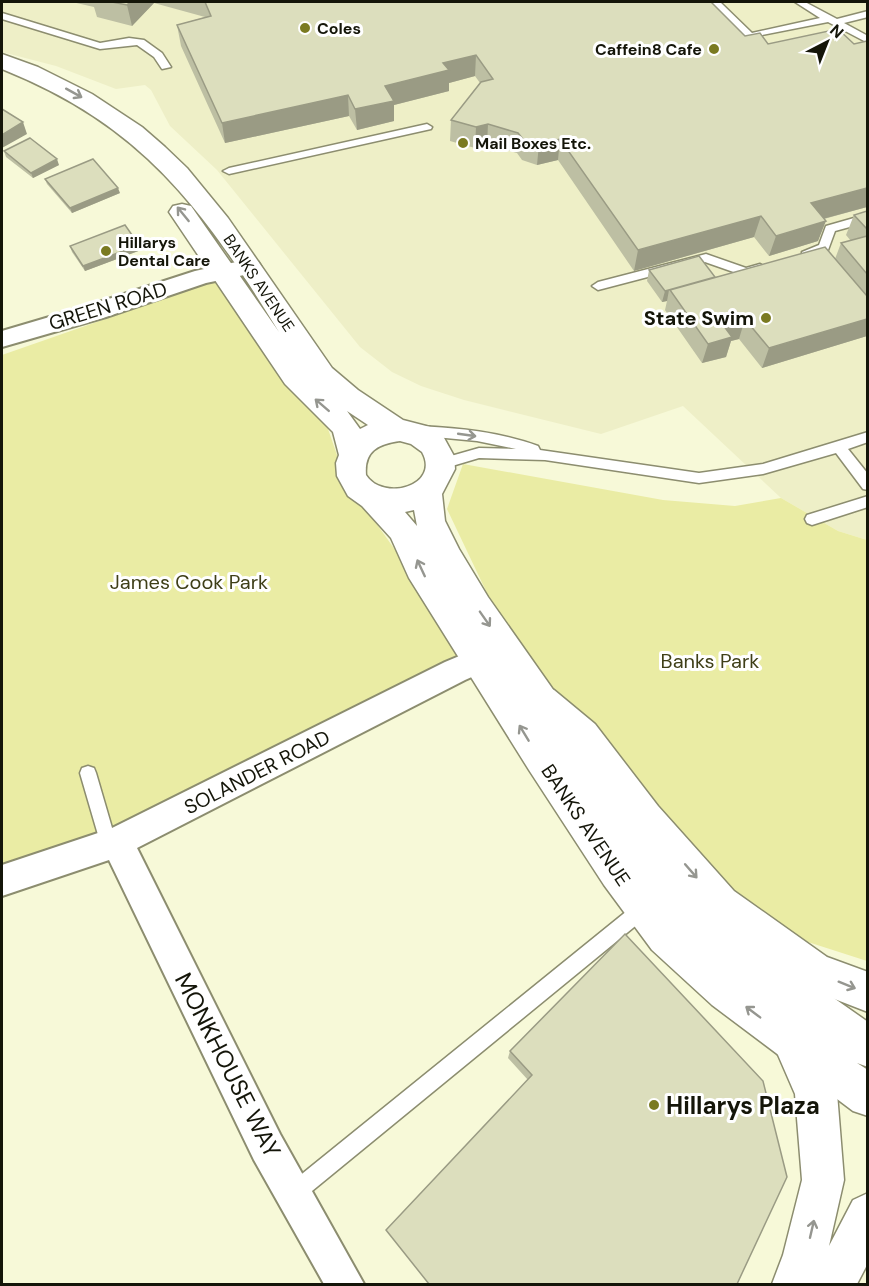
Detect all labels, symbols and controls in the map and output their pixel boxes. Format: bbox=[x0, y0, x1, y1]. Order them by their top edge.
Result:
north arrow bbox=[797, 12, 857, 72]
place label: Coles bbox=[317, 18, 361, 39]
text: N bbox=[825, 20, 848, 43]
marker: Coles bbox=[298, 21, 312, 35]
place label: Caffein8 Cafe bbox=[595, 39, 702, 60]
marker: Caffein8 Cafe bbox=[707, 42, 721, 56]
one-way arrow bbox=[65, 87, 82, 99]
place label: Mail Boxes Etc. bbox=[475, 133, 591, 154]
marker: Mail Boxes Etc. bbox=[456, 136, 470, 150]
one-way arrow bbox=[177, 206, 190, 222]
street label: BANKS AVENUE bbox=[219, 230, 299, 336]
place label: Hillarys Dental Care bbox=[118, 232, 210, 271]
marker: Hillarys Dental Care bbox=[99, 244, 113, 258]
street label: GREEN ROAD bbox=[46, 276, 170, 336]
place label: State Swim bbox=[644, 305, 754, 331]
marker: State Swim bbox=[759, 311, 773, 325]
one-way arrow bbox=[315, 398, 330, 412]
one-way arrow bbox=[457, 429, 477, 440]
one-way arrow bbox=[414, 559, 426, 577]
park label: James Cook Park bbox=[110, 569, 268, 595]
one-way arrow bbox=[479, 610, 491, 626]
park label: Banks Park bbox=[661, 648, 759, 674]
street label: SOLANDER ROAD bbox=[180, 724, 334, 820]
one-way arrow bbox=[518, 725, 530, 742]
street label: BANKS AVENUE bbox=[536, 759, 636, 891]
one-way arrow bbox=[684, 863, 698, 878]
street label: MONKHOUSE WAY bbox=[168, 967, 288, 1163]
one-way arrow bbox=[837, 980, 856, 991]
one-way arrow bbox=[745, 1005, 761, 1018]
place label: Hillarys Plaza bbox=[666, 1090, 820, 1121]
marker: Hillarys Plaza bbox=[647, 1098, 661, 1112]
one-way arrow bbox=[806, 1220, 818, 1239]

